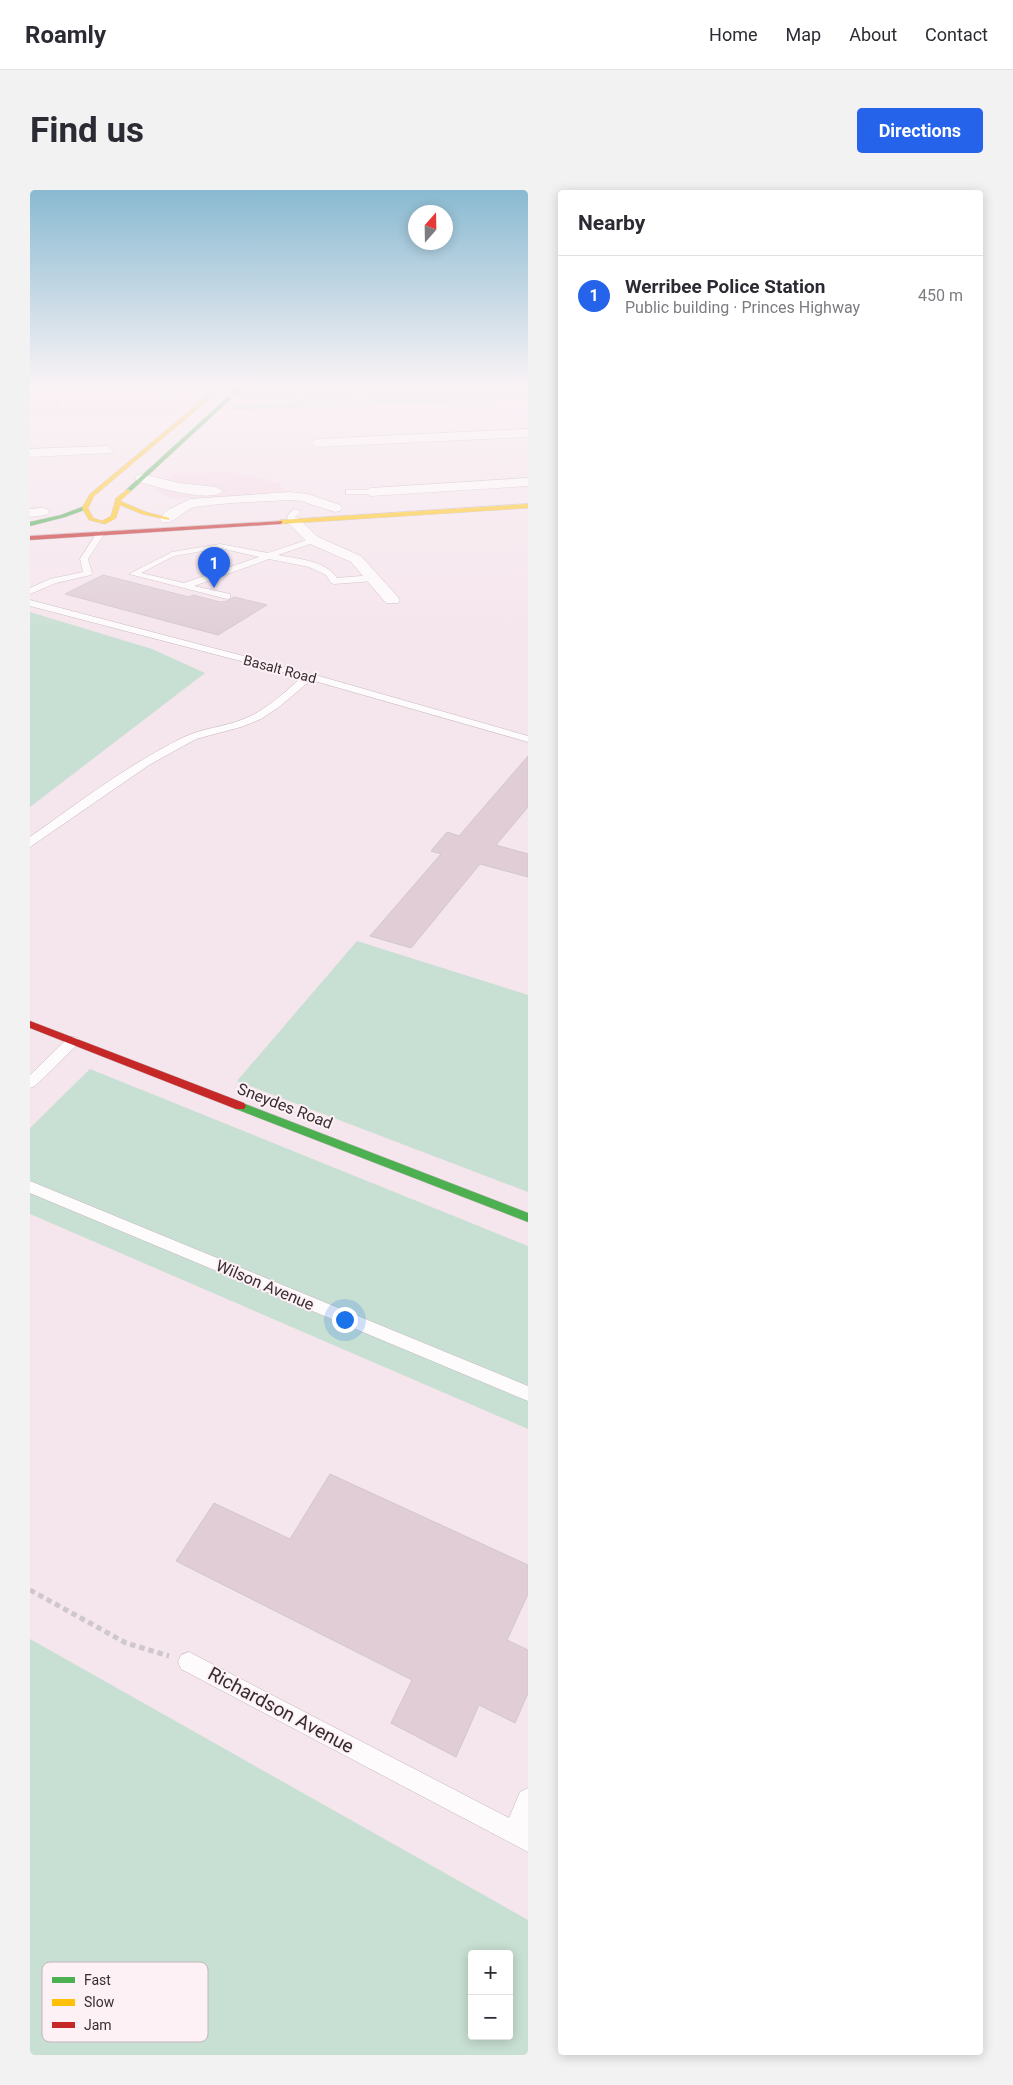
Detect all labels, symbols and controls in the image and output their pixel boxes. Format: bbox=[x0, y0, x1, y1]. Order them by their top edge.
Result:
text: Roamly bbox=[25, 21, 106, 49]
text: Home bbox=[709, 24, 758, 45]
text: Map bbox=[786, 24, 821, 45]
text: About bbox=[849, 24, 897, 45]
text: Contact bbox=[925, 24, 988, 45]
button: Directions bbox=[857, 108, 983, 153]
text: Find us bbox=[30, 110, 144, 151]
north arrow bbox=[408, 205, 453, 250]
text: Nearby bbox=[578, 211, 645, 235]
text: Werribee Police Station bbox=[625, 275, 825, 298]
text: 1 bbox=[589, 286, 599, 305]
text: 450 m bbox=[918, 286, 963, 305]
text: Public building · Princes Highway bbox=[625, 298, 860, 317]
pin: 1 bbox=[198, 547, 230, 588]
street label: Basalt Road bbox=[242, 652, 318, 686]
street label: Sneydes Road bbox=[235, 1079, 335, 1133]
street label: Wilson Avenue bbox=[213, 1256, 317, 1314]
your location bbox=[332, 1307, 358, 1333]
street label: Richardson Avenue bbox=[204, 1662, 358, 1758]
map controls bbox=[468, 1950, 513, 2040]
button: + bbox=[468, 1950, 513, 1995]
legend bbox=[42, 1962, 208, 2042]
text: Fast bbox=[84, 1972, 111, 1988]
text: Slow bbox=[84, 1994, 115, 2010]
button: − bbox=[468, 1995, 513, 2040]
text: Jam bbox=[84, 2017, 112, 2033]

